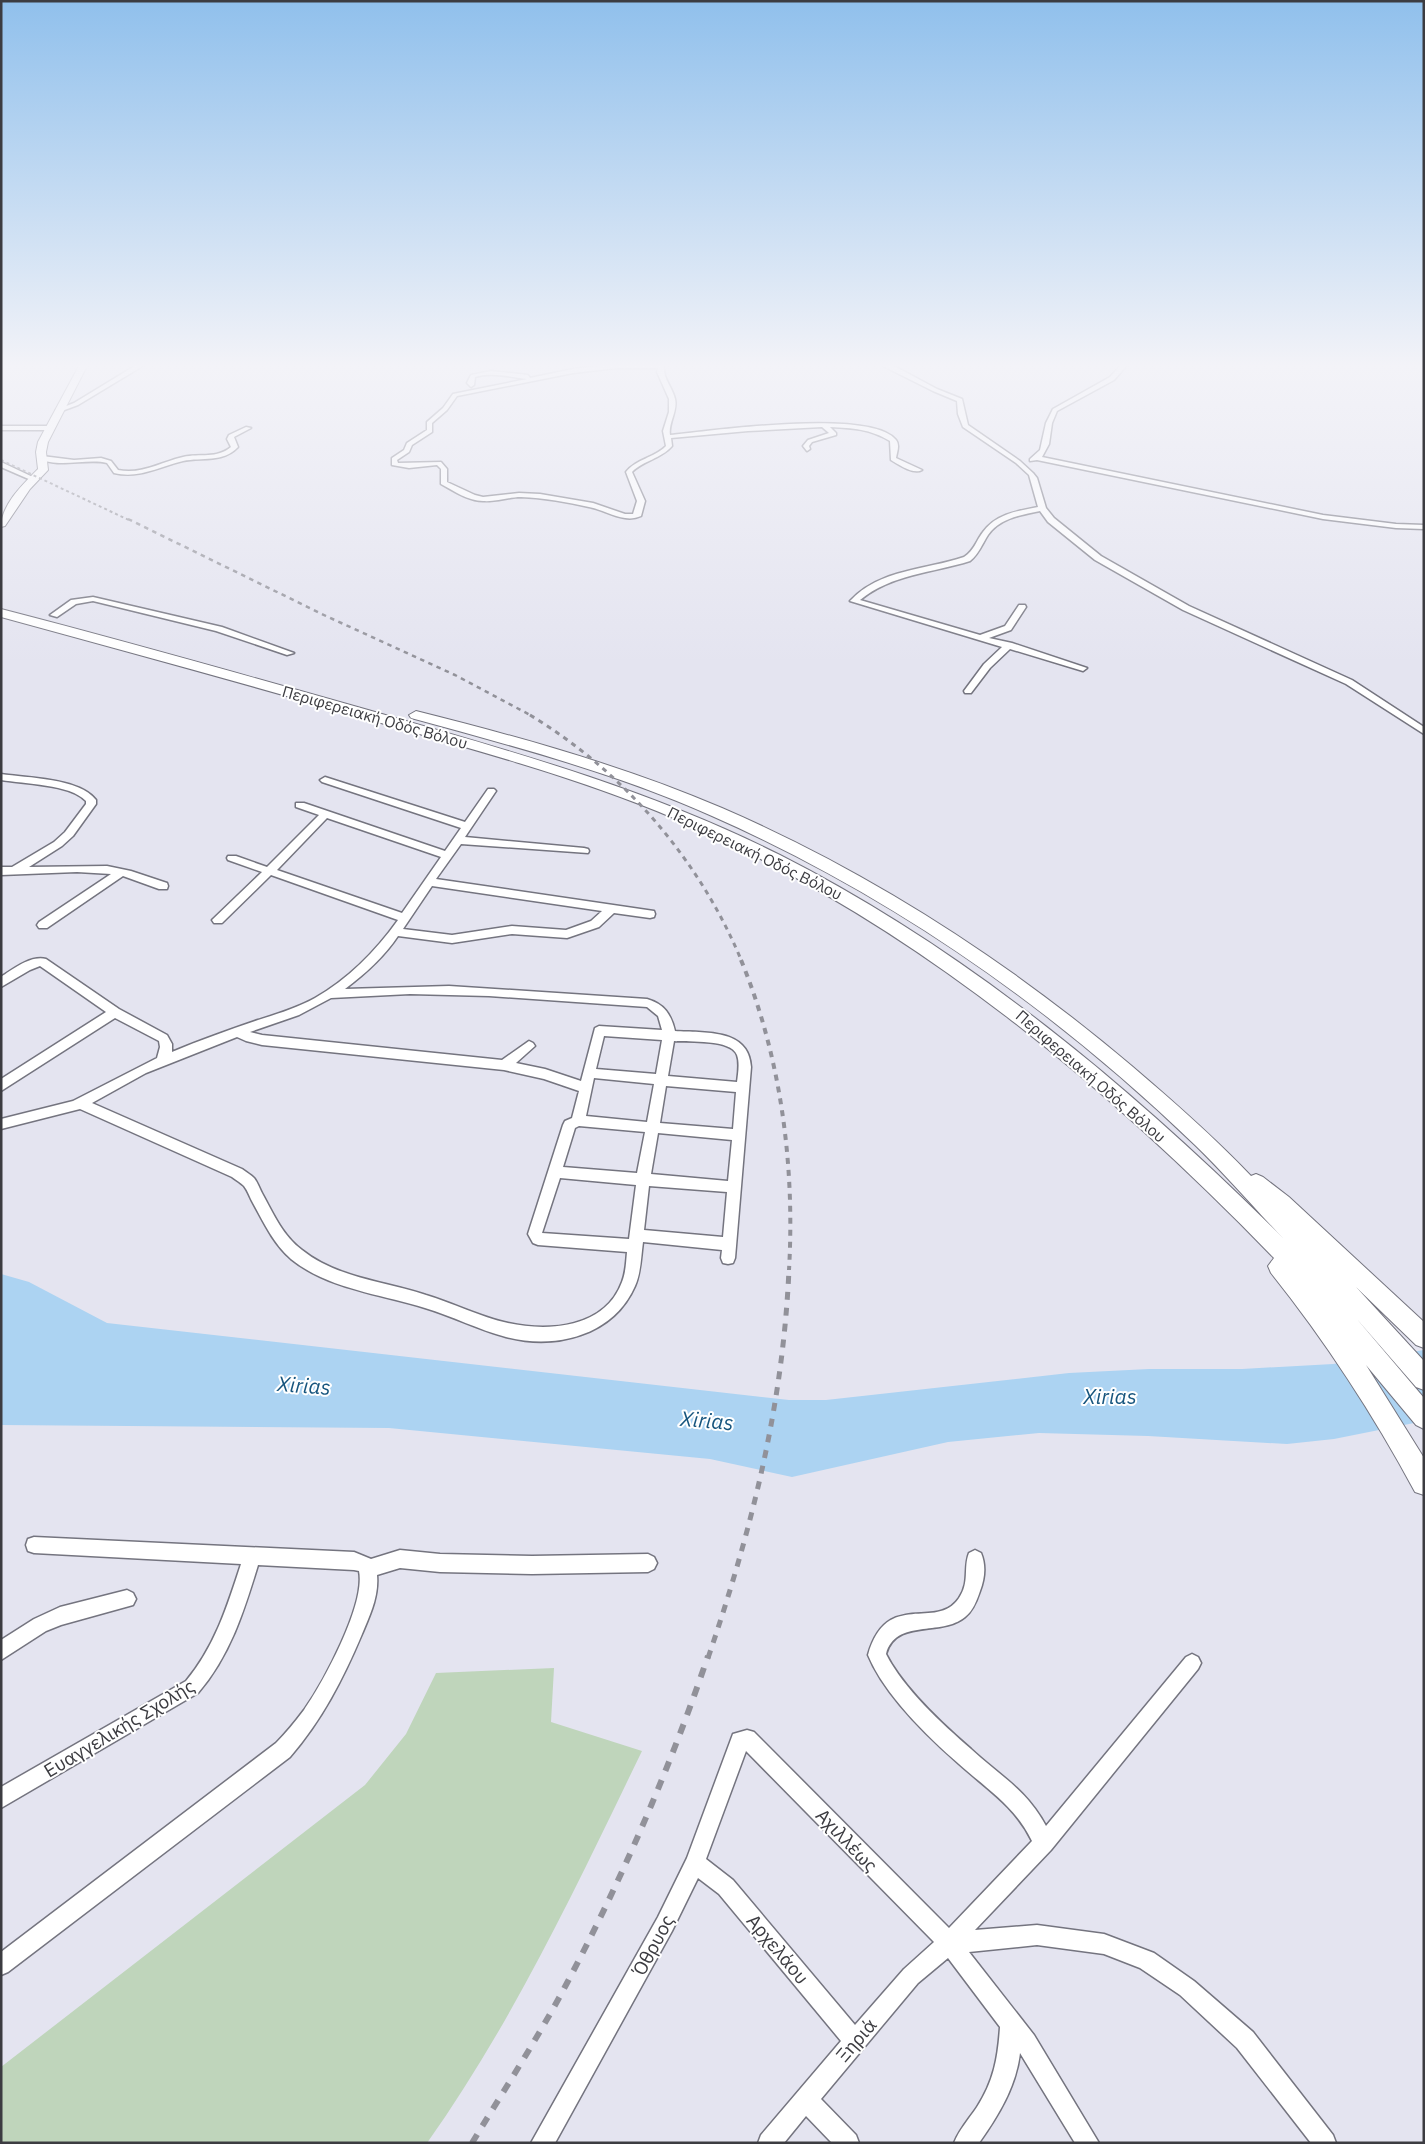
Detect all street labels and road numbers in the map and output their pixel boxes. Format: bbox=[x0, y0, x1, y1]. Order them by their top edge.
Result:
street label: Περιφερειακή Οδός Βόλου bbox=[280, 681, 470, 753]
street label: Περιφερειακή Οδός Βόλου bbox=[664, 802, 846, 904]
street label: Περιφερειακή Οδός Βόλου bbox=[1012, 1005, 1170, 1147]
street label: Ευαγγελικής Σχολής bbox=[39, 1673, 199, 1783]
street label: Αχιλλέως bbox=[811, 1803, 883, 1877]
street label: Αρχελάου bbox=[742, 1909, 814, 1989]
street label: Όθρυος bbox=[627, 1911, 679, 1980]
street label: Ξηριά bbox=[830, 2013, 882, 2067]

